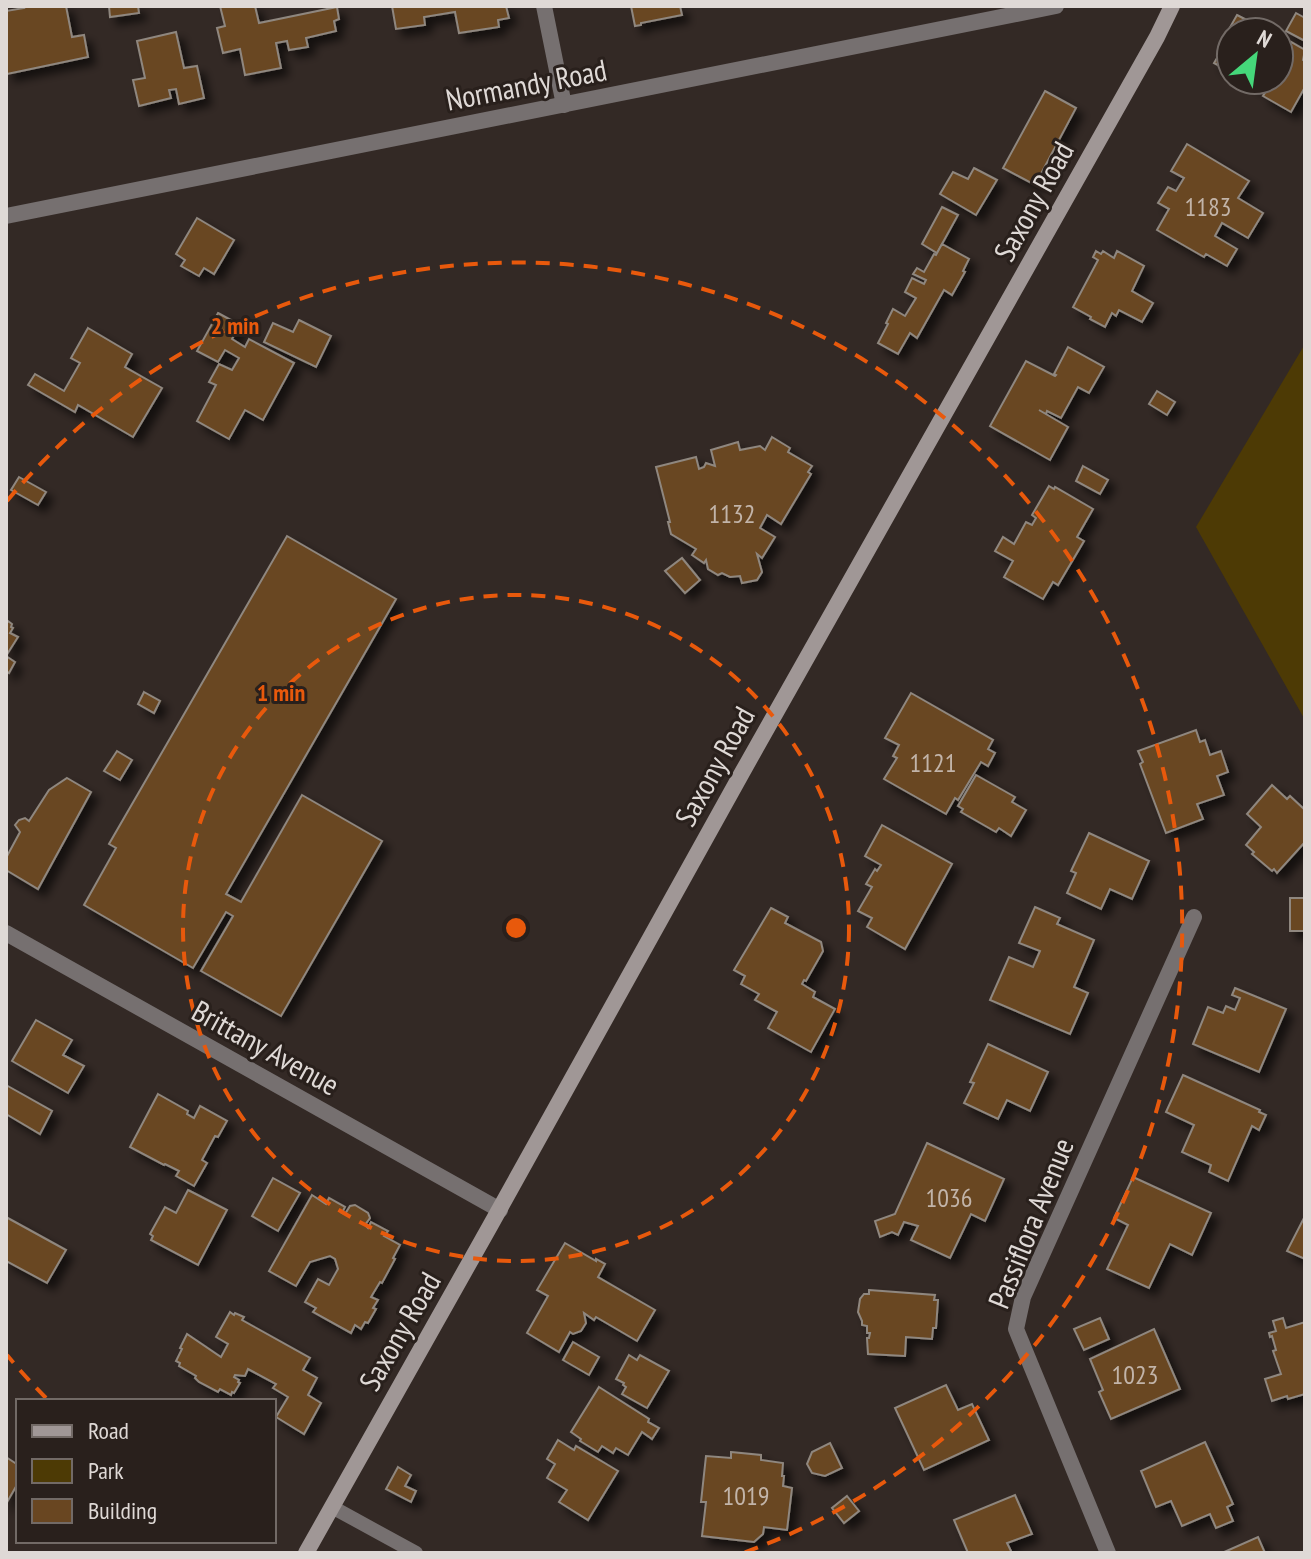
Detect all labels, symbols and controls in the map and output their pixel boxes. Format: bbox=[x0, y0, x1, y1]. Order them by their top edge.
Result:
north arrow bbox=[1215, 16, 1295, 96]
text: N bbox=[1253, 23, 1277, 54]
street label: Normandy Road bbox=[442, 49, 610, 119]
street label: Saxony Road bbox=[984, 134, 1082, 268]
house number: 1183 bbox=[1185, 190, 1231, 223]
text: 2 min bbox=[211, 310, 259, 341]
house number: 1132 bbox=[709, 497, 755, 530]
text: 1 min bbox=[257, 677, 305, 708]
street label: Saxony Road bbox=[665, 699, 763, 833]
house number: 1121 bbox=[910, 746, 956, 779]
centre of rings bbox=[502, 914, 530, 942]
street label: Brittany Avenue bbox=[186, 991, 346, 1103]
street label: Passiflora Avenue bbox=[978, 1132, 1082, 1314]
house number: 1036 bbox=[926, 1181, 972, 1214]
street label: Saxony Road bbox=[349, 1265, 449, 1397]
house number: 1023 bbox=[1112, 1358, 1158, 1391]
legend bbox=[16, 1399, 276, 1543]
text: Road bbox=[88, 1415, 129, 1446]
text: Park bbox=[88, 1455, 124, 1486]
house number: 1019 bbox=[723, 1479, 769, 1512]
text: Building bbox=[88, 1495, 157, 1526]

